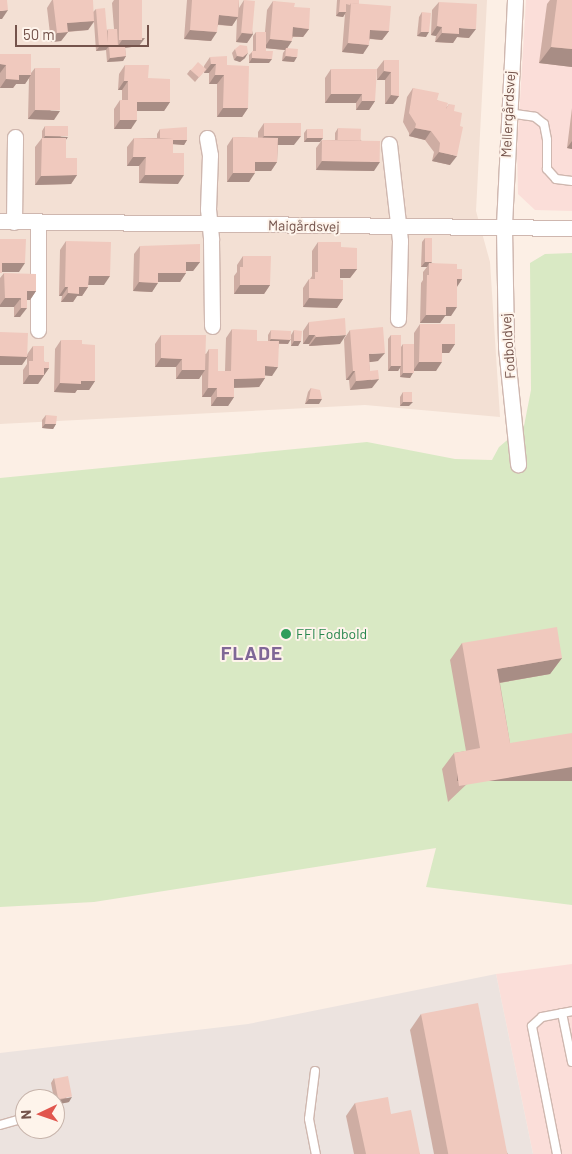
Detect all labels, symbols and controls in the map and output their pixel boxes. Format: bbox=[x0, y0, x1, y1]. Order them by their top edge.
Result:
scale bar bbox=[18, 15, 151, 47]
text: 50 m bbox=[23, 25, 55, 43]
street label: Mellergårdsvej bbox=[497, 70, 519, 158]
street label: Maigårdsvej bbox=[268, 217, 340, 235]
street label: Fodboldvej bbox=[497, 312, 519, 380]
place label: FFI Fodbold bbox=[296, 626, 367, 642]
marker: FFI Fodbold bbox=[280, 628, 292, 640]
district label: FLADE bbox=[220, 642, 284, 664]
north arrow bbox=[15, 1089, 65, 1139]
text: N bbox=[17, 1110, 34, 1120]

